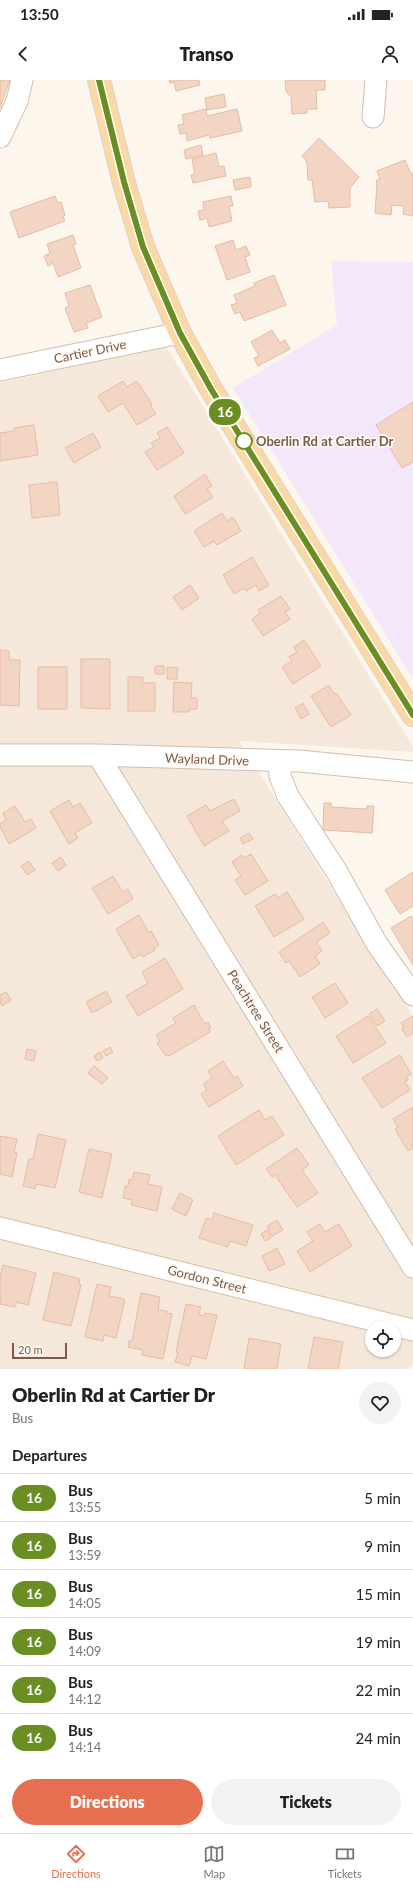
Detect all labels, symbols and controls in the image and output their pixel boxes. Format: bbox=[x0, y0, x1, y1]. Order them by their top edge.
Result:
text: 13:50 bbox=[20, 5, 59, 23]
icon: back bbox=[12, 43, 34, 65]
text: Transo bbox=[179, 43, 234, 65]
icon: person bbox=[379, 43, 401, 65]
street label: Cartier Drive bbox=[52, 336, 128, 366]
line badge: 16 bbox=[207, 399, 243, 425]
text: 16 bbox=[217, 403, 233, 420]
marker: Oberlin Rd at Cartier Dr bbox=[235, 432, 253, 450]
place label: Oberlin Rd at Cartier Dr bbox=[256, 433, 394, 449]
street label: Wayland Drive bbox=[165, 750, 249, 768]
street label: Peachtree Street bbox=[224, 967, 288, 1056]
street label: Gordon Street bbox=[166, 1261, 248, 1297]
map controls bbox=[365, 1321, 401, 1357]
button: locate bbox=[365, 1321, 401, 1357]
scale bar bbox=[12, 1341, 67, 1360]
text: 20 m bbox=[18, 1343, 43, 1356]
button: heart bbox=[359, 1382, 401, 1424]
text: Oberlin Rd at Cartier Dr bbox=[12, 1383, 215, 1406]
text: Bus bbox=[12, 1410, 33, 1426]
text: Departures bbox=[12, 1446, 87, 1464]
text: Bus bbox=[68, 1481, 93, 1499]
text: 16 bbox=[26, 1489, 42, 1506]
text: 5 min bbox=[364, 1489, 401, 1507]
text: 13:55 bbox=[68, 1499, 101, 1515]
text: Bus bbox=[68, 1529, 93, 1547]
text: 16 bbox=[26, 1537, 42, 1554]
text: 9 min bbox=[364, 1537, 401, 1555]
text: 13:59 bbox=[68, 1547, 101, 1563]
text: Bus bbox=[68, 1577, 93, 1595]
text: 16 bbox=[26, 1585, 42, 1602]
text: 15 min bbox=[355, 1585, 401, 1603]
text: 14:05 bbox=[68, 1595, 101, 1611]
text: Bus bbox=[68, 1625, 93, 1643]
text: 16 bbox=[26, 1633, 42, 1650]
text: 19 min bbox=[355, 1633, 401, 1651]
text: 14:09 bbox=[68, 1643, 101, 1659]
text: Bus bbox=[68, 1673, 93, 1691]
text: 16 bbox=[26, 1681, 42, 1698]
text: 22 min bbox=[355, 1681, 401, 1699]
text: 14:12 bbox=[68, 1691, 101, 1707]
text: Bus bbox=[68, 1721, 93, 1739]
text: 16 bbox=[26, 1729, 42, 1746]
text: 24 min bbox=[355, 1729, 401, 1747]
text: 14:14 bbox=[68, 1739, 101, 1755]
button: Directions bbox=[12, 1779, 203, 1825]
button: Tickets bbox=[211, 1779, 401, 1825]
tab: Directions bbox=[51, 1843, 101, 1880]
tab: Map bbox=[203, 1843, 225, 1880]
tab: Tickets bbox=[328, 1843, 362, 1880]

